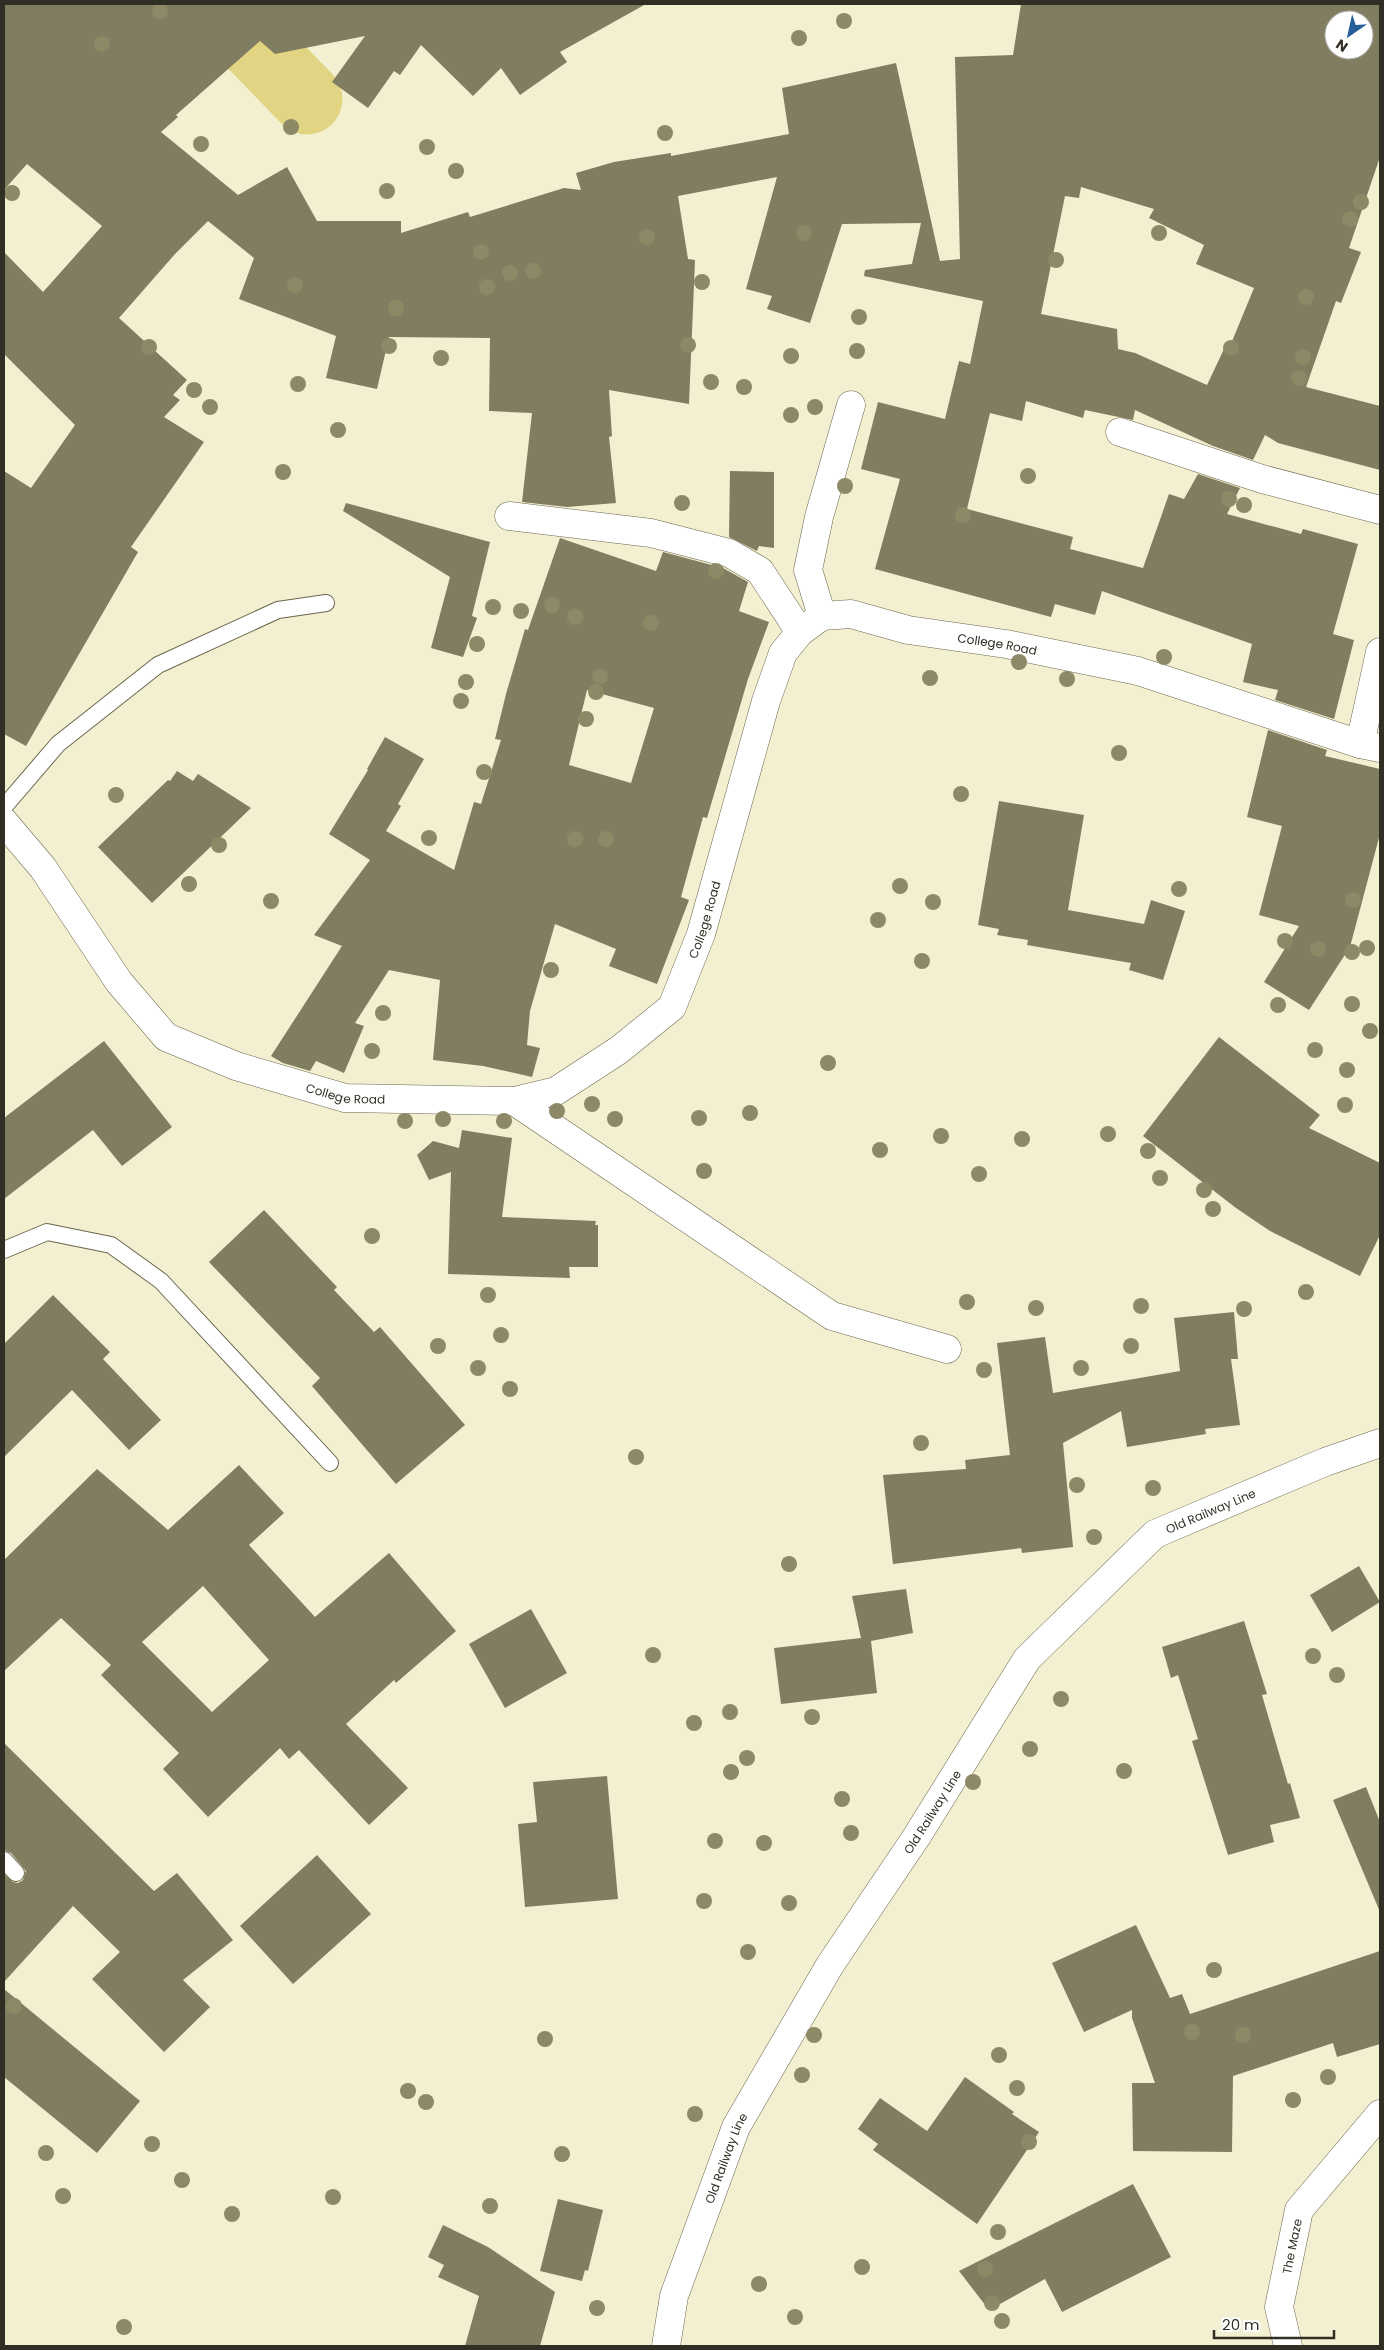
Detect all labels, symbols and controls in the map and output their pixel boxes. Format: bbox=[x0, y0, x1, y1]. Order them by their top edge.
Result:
north arrow bbox=[1324, 10, 1374, 60]
text: N bbox=[1332, 35, 1352, 57]
street label: College Road bbox=[957, 629, 1039, 659]
street label: College Road bbox=[684, 879, 724, 961]
street label: College Road bbox=[304, 1079, 385, 1107]
street label: Old Railway Line bbox=[1163, 1484, 1258, 1537]
street label: Old Railway Line bbox=[899, 1766, 965, 1857]
street label: Old Railway Line bbox=[700, 2109, 751, 2206]
street label: The Maze bbox=[1278, 2217, 1306, 2276]
scale bar bbox=[1214, 2308, 1334, 2340]
text: 20 m bbox=[1222, 2314, 1260, 2335]

